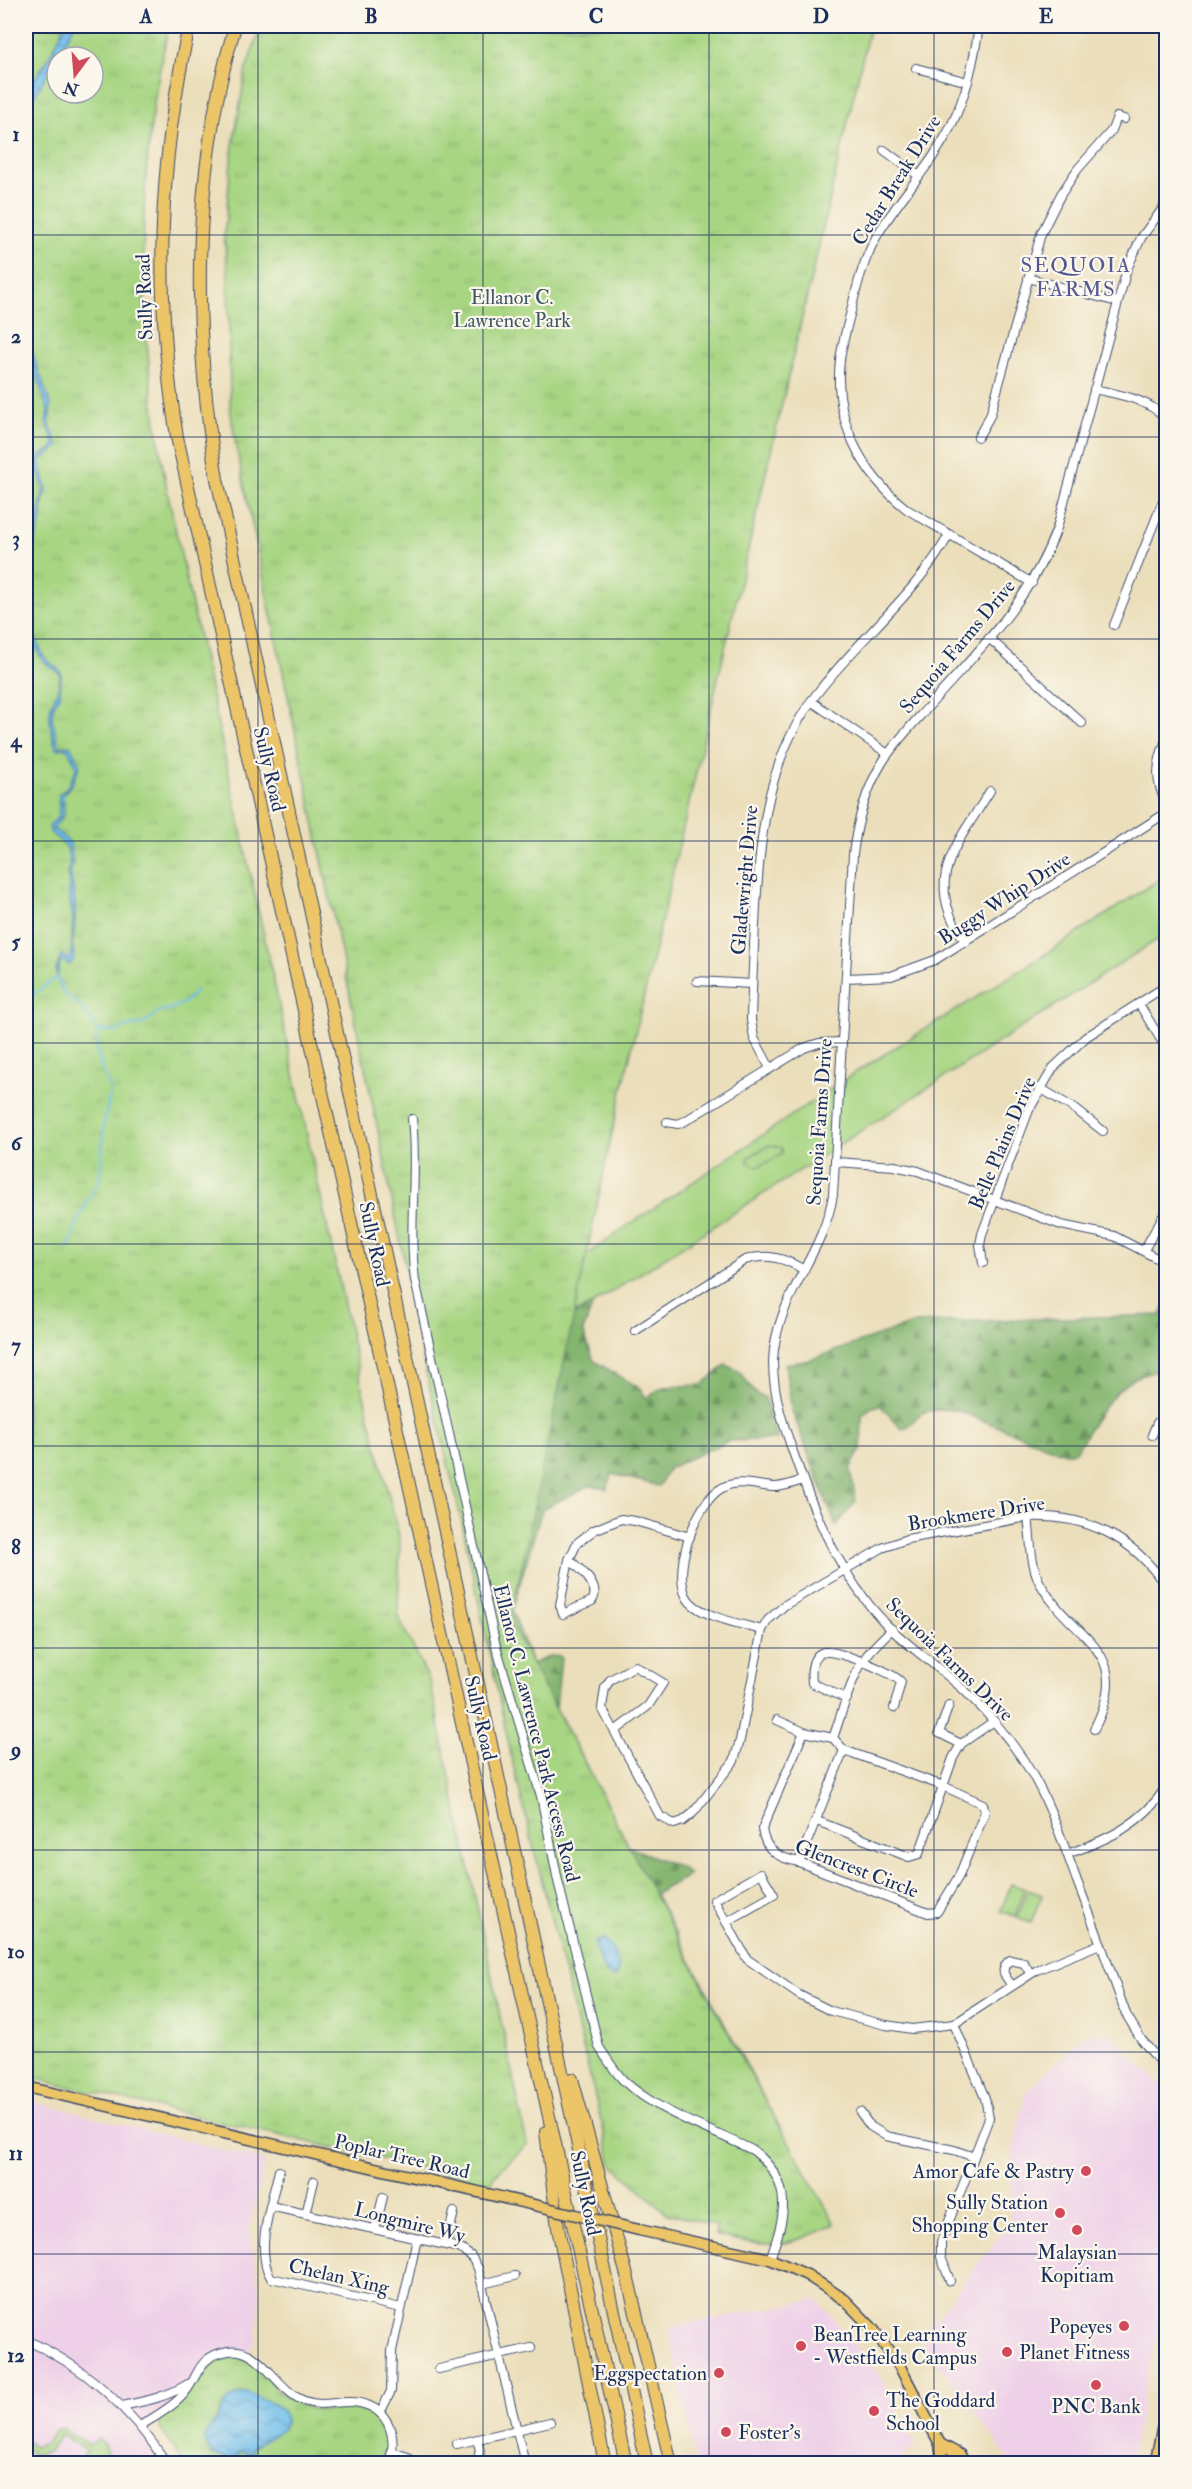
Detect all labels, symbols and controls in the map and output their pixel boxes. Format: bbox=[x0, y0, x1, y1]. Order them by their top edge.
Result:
text: A bbox=[139, 4, 153, 29]
text: B bbox=[364, 4, 378, 29]
text: C bbox=[589, 4, 603, 29]
text: D bbox=[813, 4, 829, 29]
text: E bbox=[1039, 4, 1054, 29]
north arrow bbox=[45, 45, 105, 105]
text: N bbox=[61, 77, 82, 100]
street label: Cedar Break Drive bbox=[846, 110, 947, 250]
text: 1 bbox=[12, 122, 20, 147]
district label: SEQUOIA FARMS bbox=[1020, 252, 1132, 303]
street label: Sully Road bbox=[130, 253, 158, 341]
park label: Ellanor C. Lawrence Park bbox=[453, 285, 571, 333]
text: 2 bbox=[11, 324, 21, 349]
text: 3 bbox=[12, 526, 20, 551]
street label: Sequoia Farms Drive bbox=[894, 574, 1021, 719]
street label: Sully Road bbox=[248, 724, 291, 814]
text: 4 bbox=[10, 728, 23, 753]
street label: Gladewright Drive bbox=[726, 804, 763, 956]
street label: Buggy Whip Drive bbox=[933, 846, 1076, 951]
text: 5 bbox=[12, 929, 22, 954]
street label: Sequoia Farms Drive bbox=[801, 1038, 838, 1206]
street label: Belle Plains Drive bbox=[963, 1073, 1042, 1213]
text: 6 bbox=[11, 1131, 23, 1156]
street label: Sully Road bbox=[353, 1199, 396, 1289]
text: 7 bbox=[11, 1333, 21, 1358]
street label: Brookmere Drive bbox=[906, 1490, 1047, 1537]
text: 8 bbox=[11, 1535, 21, 1560]
street label: Ellanor C. Lawrence Park Access Road bbox=[487, 1582, 586, 1885]
street label: Sequoia Farms Drive bbox=[881, 1592, 1019, 1727]
street label: Sully Road bbox=[459, 1673, 502, 1763]
text: 9 bbox=[9, 1737, 21, 1762]
street label: Glencrest Circle bbox=[791, 1833, 922, 1904]
text: 10 bbox=[7, 1939, 25, 1964]
street label: Poplar Tree Road bbox=[331, 2129, 472, 2185]
text: 11 bbox=[9, 2141, 23, 2166]
street label: Sully Road bbox=[564, 2148, 607, 2238]
place label: Amor Cafe & Pastry bbox=[912, 2159, 1075, 2184]
marker: Amor Cafe & Pastry bbox=[1079, 2164, 1093, 2178]
place label: Sully Station Shopping Center bbox=[911, 2190, 1049, 2239]
street label: Longmire Wy bbox=[352, 2197, 469, 2249]
marker: Sully Station Shopping Center bbox=[1053, 2206, 1067, 2220]
marker: Malaysian Kopitiam bbox=[1070, 2223, 1084, 2237]
place label: Malaysian Kopitiam bbox=[1037, 2240, 1117, 2289]
street label: Chelan Xing bbox=[286, 2253, 393, 2300]
place label: Popeyes bbox=[1049, 2314, 1112, 2340]
marker: Popeyes bbox=[1117, 2319, 1131, 2333]
place label: BeanTree Learning - Westfields Campus bbox=[813, 2322, 977, 2371]
marker: BeanTree Learning - Westfields Campus bbox=[794, 2339, 808, 2353]
place label: Planet Fitness bbox=[1019, 2340, 1130, 2365]
text: 12 bbox=[7, 2343, 25, 2368]
marker: Planet Fitness bbox=[1000, 2345, 1014, 2359]
place label: Eggspectation bbox=[593, 2361, 707, 2387]
marker: Eggspectation bbox=[712, 2366, 726, 2380]
marker: PNC Bank bbox=[1089, 2378, 1103, 2392]
place label: The Goddard School bbox=[886, 2388, 996, 2436]
place label: PNC Bank bbox=[1051, 2394, 1141, 2419]
marker: The Goddard School bbox=[867, 2404, 881, 2418]
place label: Foster's bbox=[738, 2420, 801, 2445]
marker: Foster's bbox=[719, 2425, 733, 2439]

